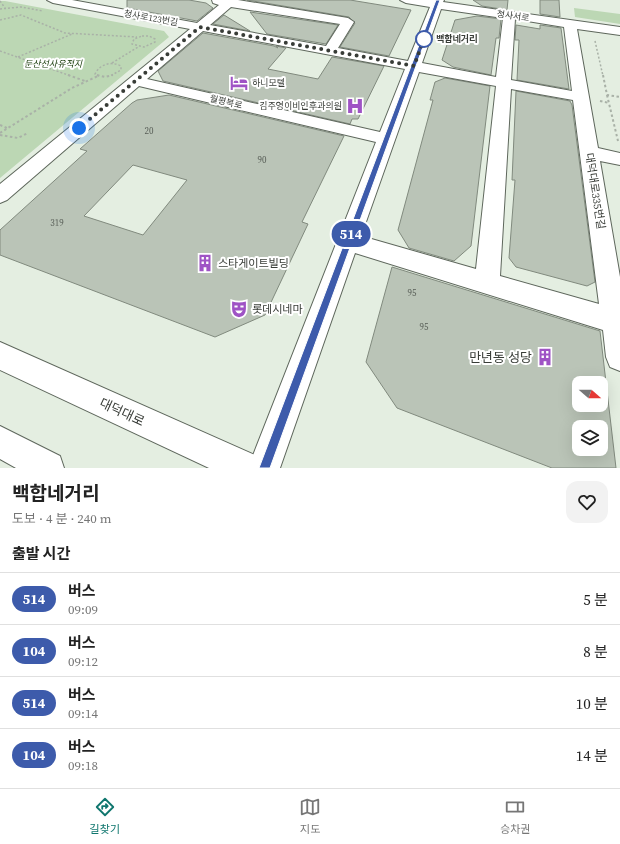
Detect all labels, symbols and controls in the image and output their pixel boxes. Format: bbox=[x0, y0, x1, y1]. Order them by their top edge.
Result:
street label: 청사로123번길 bbox=[123, 7, 179, 29]
street label: 청사서로 bbox=[496, 8, 530, 24]
marker: 백합네거리 bbox=[415, 30, 433, 48]
place label: 백합네거리 bbox=[436, 33, 477, 45]
park label: 둔산선사유적지 bbox=[24, 58, 83, 70]
hotel icon: 하니모텔 bbox=[229, 73, 249, 93]
place label: 하니모텔 bbox=[252, 77, 285, 89]
street label: 월평북로 bbox=[209, 92, 243, 112]
hospital icon: 김주영이비인후과의원 bbox=[345, 96, 365, 116]
place label: 김주영이비인후과의원 bbox=[259, 100, 342, 112]
your location bbox=[69, 118, 89, 138]
house number: 20 bbox=[144, 125, 154, 137]
street label: 대덕대로335번길 bbox=[582, 152, 608, 230]
house number: 90 bbox=[257, 154, 267, 166]
house number: 319 bbox=[50, 217, 64, 229]
line badge: 514 bbox=[328, 221, 374, 247]
text: 514 bbox=[340, 224, 362, 244]
building icon: 스타게이트빌딩 bbox=[195, 253, 215, 273]
place label: 스타게이트빌딩 bbox=[218, 256, 289, 271]
house number: 95 bbox=[407, 287, 417, 299]
theatre icon: 롯데시네마 bbox=[229, 299, 249, 319]
place label: 롯데시네마 bbox=[252, 302, 303, 317]
house number: 95 bbox=[419, 321, 429, 333]
building icon: 만년동 성당 bbox=[535, 347, 555, 367]
place label: 만년동 성당 bbox=[469, 349, 532, 366]
north arrow bbox=[572, 376, 608, 412]
map controls bbox=[572, 376, 608, 456]
street label: 대덕대로 bbox=[97, 394, 147, 430]
button: layers bbox=[572, 420, 608, 456]
text: 백합네거리 bbox=[12, 480, 99, 506]
button: heart bbox=[566, 481, 608, 523]
text: 도보 · 4 분 · 240 m bbox=[12, 510, 112, 527]
text: 출발 시간 bbox=[12, 543, 70, 564]
text: 버스 bbox=[68, 580, 96, 601]
text: 514 bbox=[23, 589, 45, 609]
text: 5 분 bbox=[583, 589, 608, 610]
text: 09:09 bbox=[68, 601, 98, 618]
text: 버스 bbox=[68, 632, 96, 653]
text: 104 bbox=[23, 641, 45, 661]
text: 8 분 bbox=[583, 641, 608, 662]
text: 09:12 bbox=[68, 653, 98, 670]
text: 버스 bbox=[68, 684, 96, 705]
text: 514 bbox=[23, 693, 45, 713]
text: 10 분 bbox=[576, 693, 608, 714]
text: 09:14 bbox=[68, 705, 98, 722]
text: 버스 bbox=[68, 736, 96, 757]
text: 104 bbox=[23, 745, 45, 765]
text: 14 분 bbox=[576, 745, 608, 766]
text: 09:18 bbox=[68, 757, 98, 774]
tab: 길찾기 bbox=[90, 796, 120, 837]
tab: 지도 bbox=[299, 796, 321, 837]
tab: 승차권 bbox=[500, 796, 530, 837]

